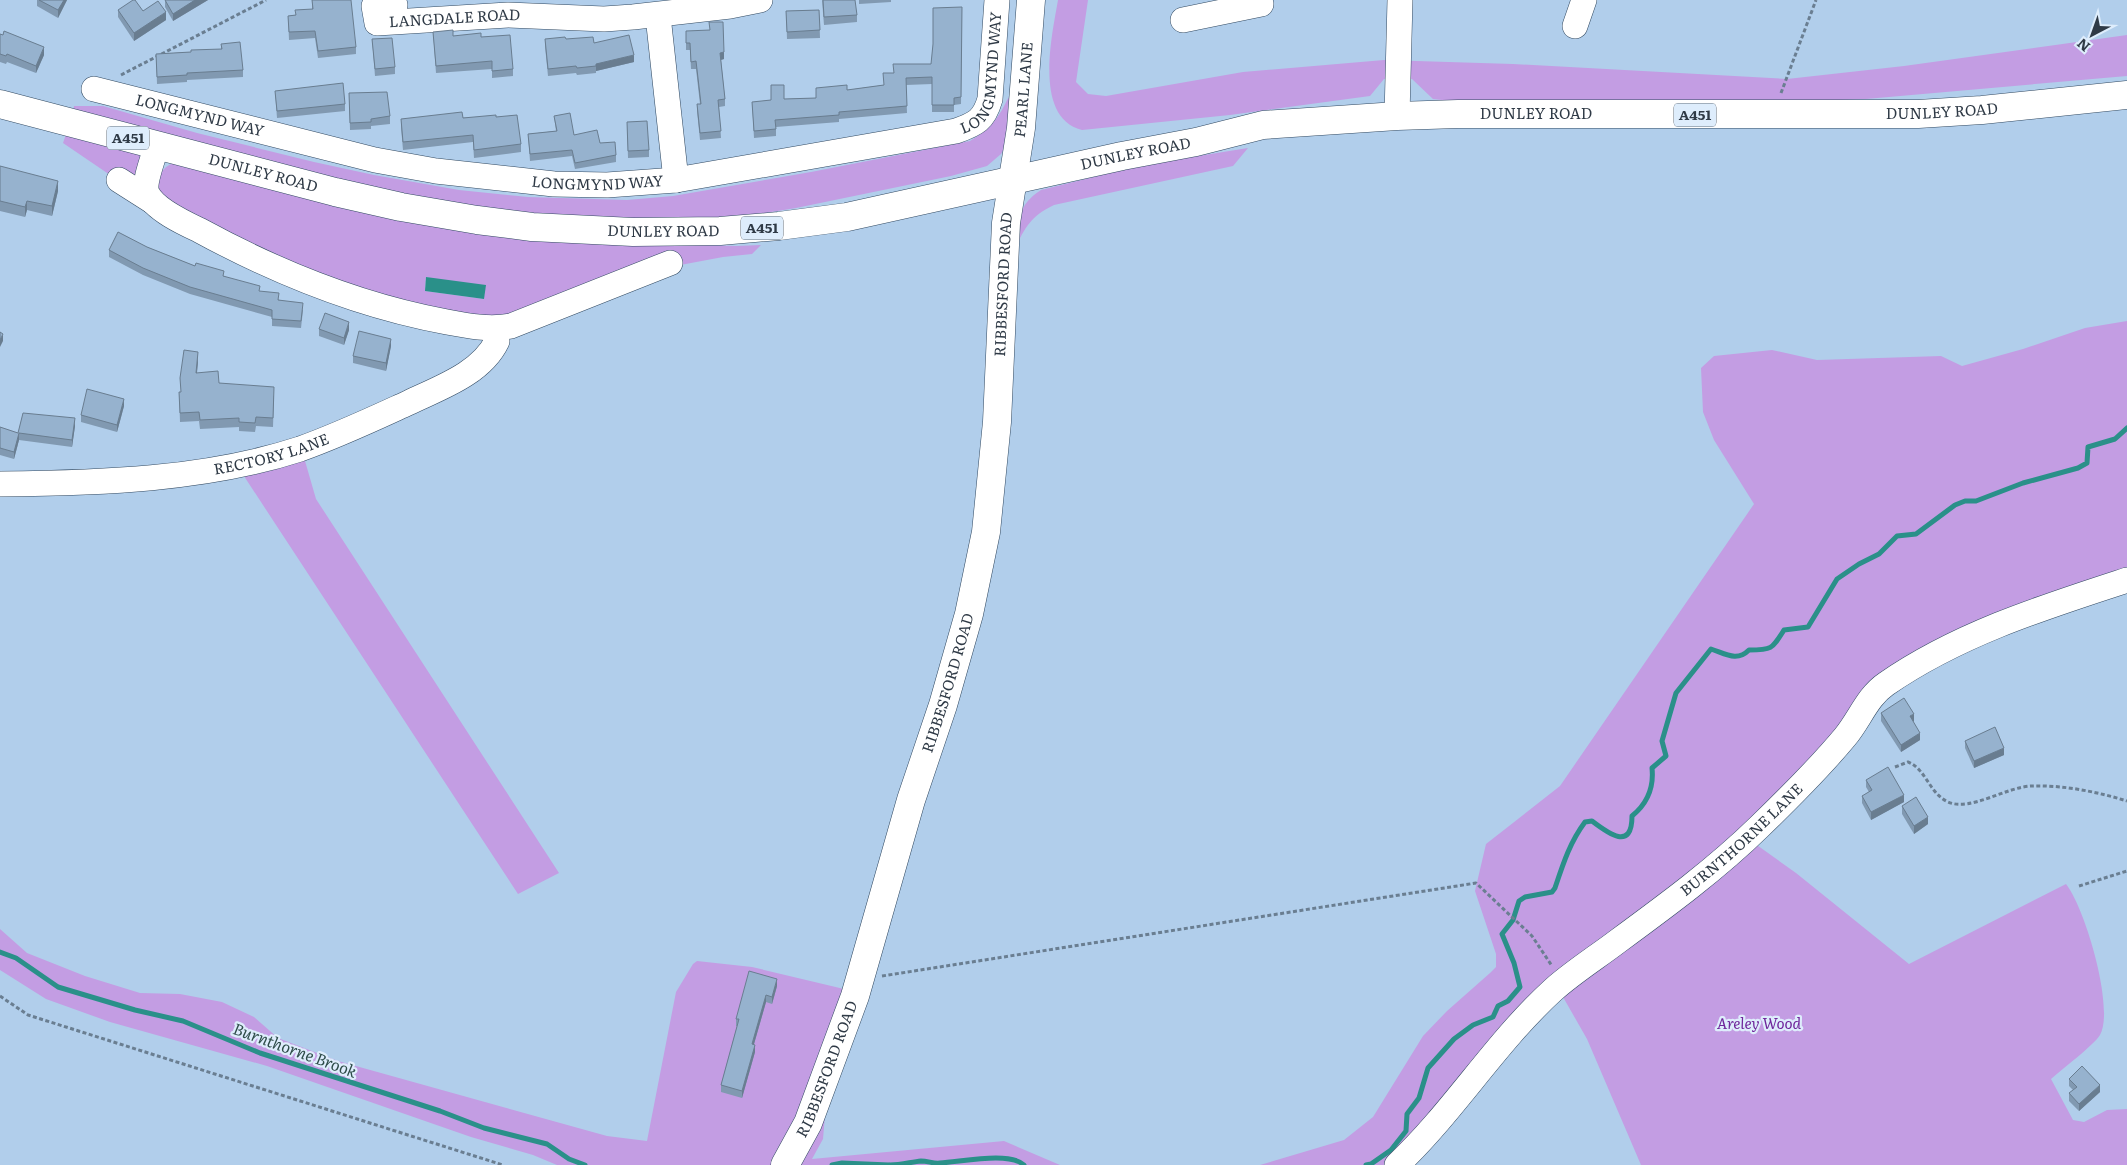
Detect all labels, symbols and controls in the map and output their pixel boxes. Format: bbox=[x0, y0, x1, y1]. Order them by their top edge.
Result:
street label: LANGDALE ROAD bbox=[388, 2, 521, 32]
north arrow bbox=[2067, 10, 2117, 60]
street label: LONGMYND WAY bbox=[956, 11, 1006, 139]
text: N bbox=[2072, 34, 2094, 57]
street label: PEARL LANE bbox=[1007, 41, 1038, 139]
street label: LONGMYND WAY bbox=[133, 87, 267, 142]
street label: DUNLEY ROAD bbox=[1886, 95, 1999, 124]
street label: DUNLEY ROAD bbox=[1480, 101, 1592, 124]
road number: A451 bbox=[1674, 104, 1716, 126]
road number: A451 bbox=[107, 126, 149, 150]
street label: DUNLEY ROAD bbox=[1078, 130, 1193, 175]
street label: DUNLEY ROAD bbox=[206, 146, 321, 197]
street label: LONGMYND WAY bbox=[531, 168, 664, 195]
street label: RIBBESFORD ROAD bbox=[987, 210, 1018, 357]
road number: A451 bbox=[741, 217, 783, 240]
street label: DUNLEY ROAD bbox=[607, 218, 720, 242]
street label: RECTORY LANE bbox=[212, 426, 332, 480]
street label: RIBBESFORD ROAD bbox=[915, 610, 979, 755]
street label: BURNTHORNE LANE bbox=[1674, 777, 1807, 901]
street label: RIBBESFORD ROAD bbox=[789, 997, 862, 1141]
park label: Areley Wood bbox=[1717, 1011, 1802, 1034]
water label: Burnthorne Brook bbox=[230, 1016, 361, 1083]

